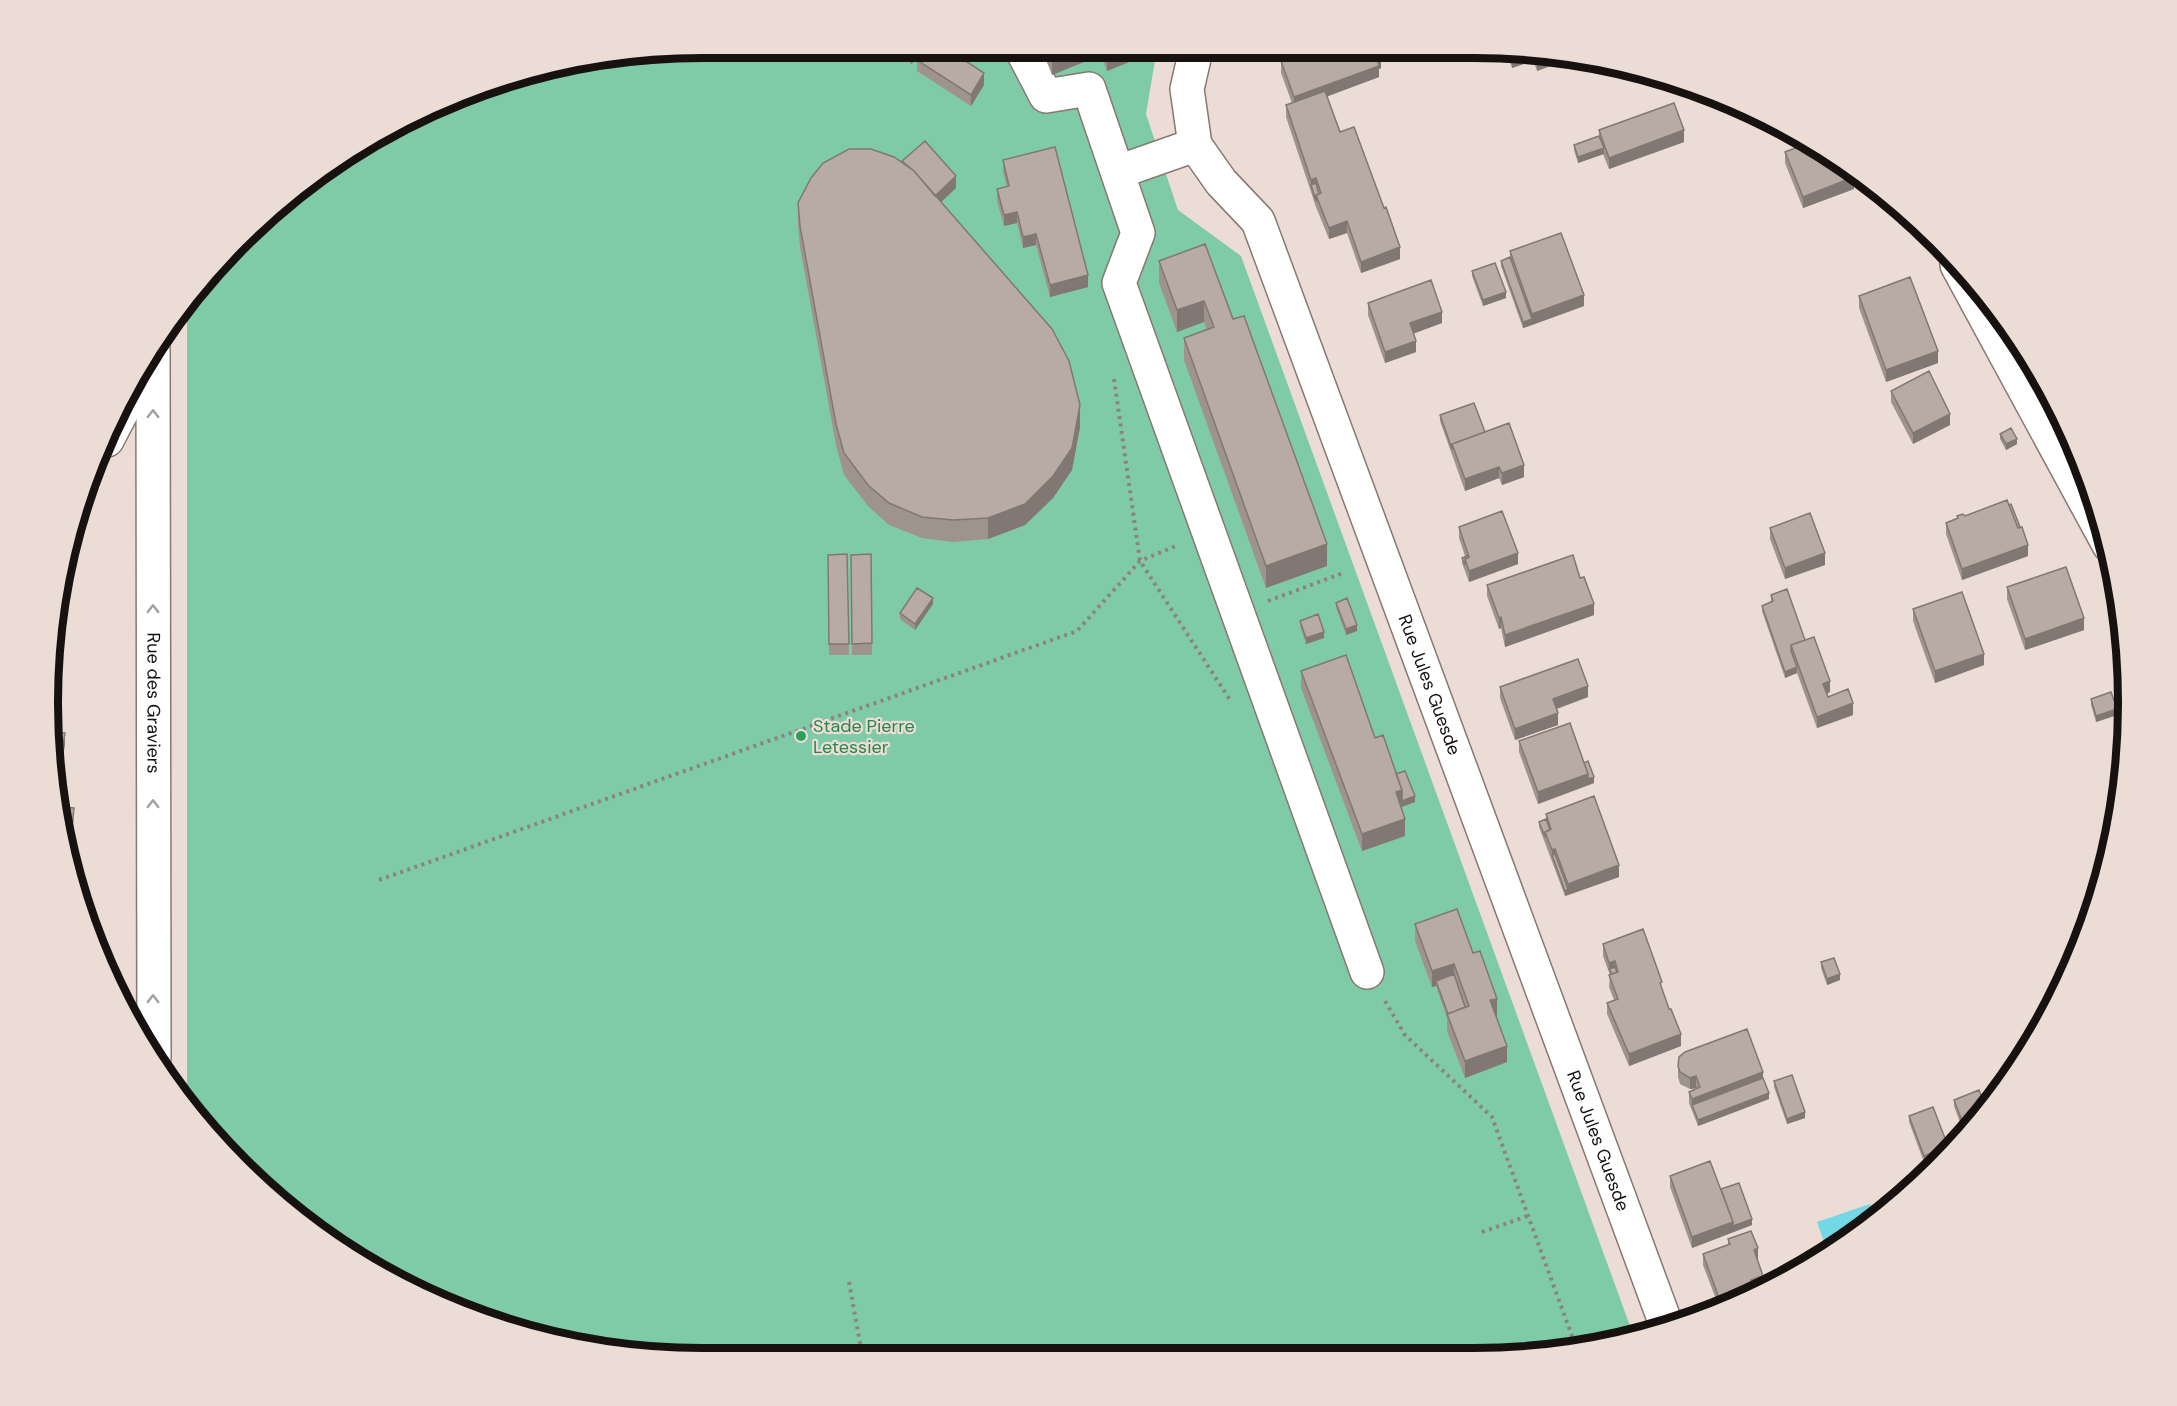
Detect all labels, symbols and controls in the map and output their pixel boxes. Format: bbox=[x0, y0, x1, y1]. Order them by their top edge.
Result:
one-way arrow bbox=[147, 410, 159, 419]
one-way arrow bbox=[147, 605, 159, 614]
street label: Rue Jules Guesde bbox=[1393, 611, 1467, 759]
street label: Rue des Graviers bbox=[141, 632, 166, 774]
place label: Stade Pierre Letessier bbox=[813, 714, 915, 759]
marker: Stade Pierre Letessier bbox=[794, 729, 808, 743]
one-way arrow bbox=[147, 800, 159, 809]
one-way arrow bbox=[147, 995, 159, 1004]
street label: Rue Jules Guesde bbox=[1561, 1067, 1635, 1214]

